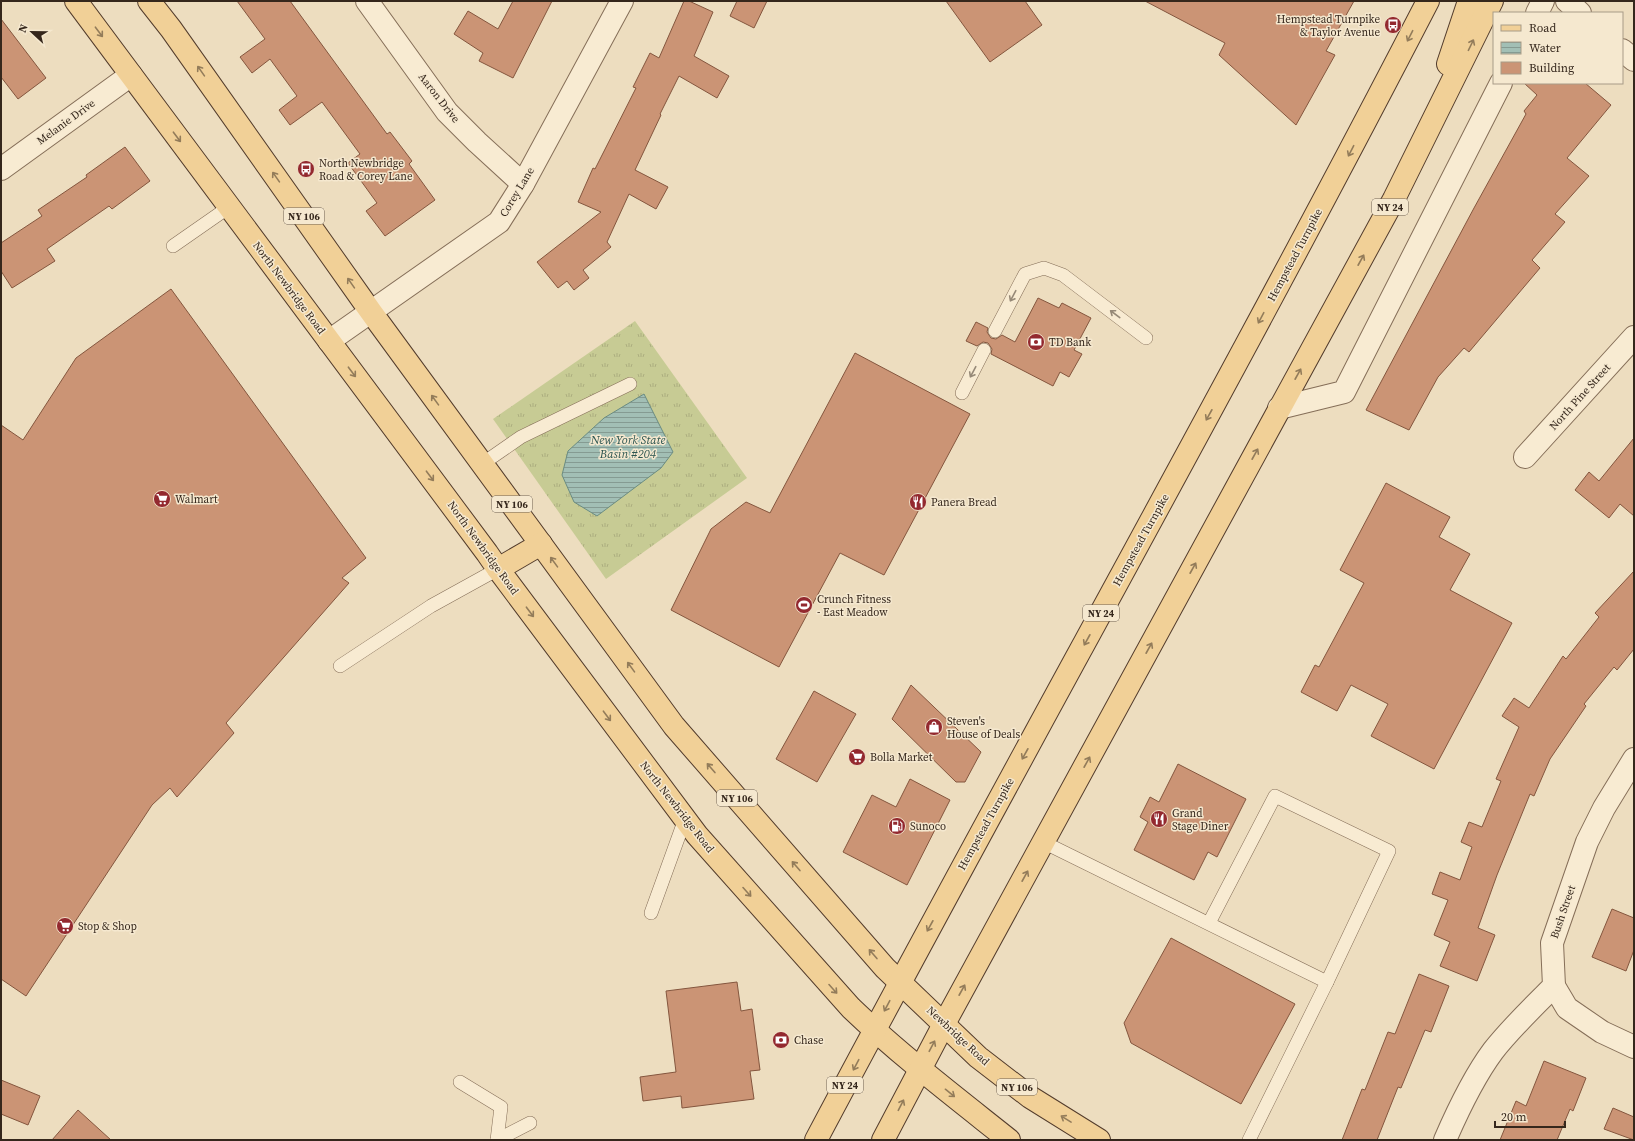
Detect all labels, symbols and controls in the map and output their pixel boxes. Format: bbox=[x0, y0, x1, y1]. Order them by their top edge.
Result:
north arrow bbox=[12, 12, 52, 52]
place label: Hempstead Turnpike & Taylor Avenue bbox=[1277, 12, 1380, 40]
legend bbox=[1493, 12, 1623, 84]
bus stop icon: Hempstead Turnpike & Taylor Avenue bbox=[1383, 15, 1403, 35]
text: Road bbox=[1529, 20, 1556, 36]
text: N bbox=[15, 22, 32, 35]
one-way arrow bbox=[95, 27, 103, 38]
one-way arrow bbox=[1406, 29, 1414, 41]
one-way arrow bbox=[1468, 39, 1475, 51]
text: Water bbox=[1529, 40, 1561, 56]
text: Building bbox=[1529, 60, 1574, 76]
one-way arrow bbox=[197, 66, 205, 77]
street label: Aaron Drive bbox=[415, 70, 463, 126]
street label: Melanie Drive bbox=[34, 96, 98, 148]
one-way arrow bbox=[173, 131, 181, 142]
one-way arrow bbox=[1346, 145, 1354, 157]
place label: North Newbridge Road & Corey Lane bbox=[319, 156, 413, 184]
bus stop icon: North Newbridge Road & Corey Lane bbox=[296, 159, 316, 179]
street label: Corey Lane bbox=[496, 164, 538, 220]
one-way arrow bbox=[272, 172, 280, 183]
road number: NY 24 bbox=[1372, 199, 1408, 215]
street label: Hempstead Turnpike bbox=[1264, 206, 1326, 304]
road number: NY 106 bbox=[284, 208, 324, 224]
street label: North Newbridge Road bbox=[249, 239, 329, 338]
one-way arrow bbox=[1357, 254, 1365, 266]
one-way arrow bbox=[347, 278, 355, 289]
one-way arrow bbox=[1009, 290, 1017, 302]
one-way arrow bbox=[1109, 310, 1120, 319]
one-way arrow bbox=[1257, 312, 1265, 324]
bank icon: TD Bank bbox=[1026, 332, 1046, 352]
place label: TD Bank bbox=[1049, 335, 1092, 350]
street label: North Pine Street bbox=[1546, 360, 1614, 434]
one-way arrow bbox=[969, 365, 976, 377]
one-way arrow bbox=[348, 366, 356, 377]
one-way arrow bbox=[1295, 368, 1302, 380]
one-way arrow bbox=[431, 394, 440, 405]
one-way arrow bbox=[1205, 409, 1213, 421]
water label: New York State Basin #204 bbox=[590, 432, 665, 462]
one-way arrow bbox=[1251, 448, 1259, 460]
one-way arrow bbox=[426, 471, 434, 482]
supermarket icon: Walmart bbox=[152, 489, 172, 509]
street label: Hempstead Turnpike bbox=[1109, 491, 1173, 589]
place label: Walmart bbox=[175, 492, 218, 507]
restaurant icon: Panera Bread bbox=[908, 492, 928, 512]
place label: Panera Bread bbox=[931, 495, 998, 510]
road number: NY 106 bbox=[492, 496, 532, 512]
street label: North Newbridge Road bbox=[444, 498, 523, 598]
one-way arrow bbox=[550, 557, 558, 568]
one-way arrow bbox=[1189, 562, 1197, 574]
place label: Crunch Fitness - East Meadow bbox=[817, 592, 891, 620]
sports icon: Crunch Fitness - East Meadow bbox=[794, 595, 814, 615]
road number: NY 24 bbox=[1083, 605, 1119, 621]
one-way arrow bbox=[525, 606, 534, 617]
one-way arrow bbox=[1082, 634, 1090, 646]
one-way arrow bbox=[1146, 642, 1154, 654]
one-way arrow bbox=[627, 662, 635, 673]
one-way arrow bbox=[603, 710, 612, 721]
place label: Steven's House of Deals bbox=[947, 714, 1020, 742]
shop icon: Steven's House of Deals bbox=[924, 717, 944, 737]
supermarket icon: Bolla Market bbox=[847, 747, 867, 767]
one-way arrow bbox=[1020, 748, 1028, 760]
place label: Bolla Market bbox=[870, 750, 933, 765]
one-way arrow bbox=[1084, 756, 1091, 768]
street label: North Newbridge Road bbox=[637, 758, 718, 856]
one-way arrow bbox=[706, 763, 715, 774]
street label: Hempstead Turnpike bbox=[954, 775, 1018, 873]
road number: NY 106 bbox=[717, 790, 757, 806]
place label: Grand Stage Diner bbox=[1172, 806, 1229, 834]
restaurant icon: Grand Stage Diner bbox=[1149, 809, 1169, 829]
fuel station icon: Sunoco bbox=[887, 816, 907, 836]
place label: Sunoco bbox=[910, 819, 946, 834]
one-way arrow bbox=[792, 861, 801, 872]
one-way arrow bbox=[1021, 870, 1029, 882]
street label: Bush Street bbox=[1547, 883, 1579, 941]
one-way arrow bbox=[742, 886, 751, 896]
supermarket icon: Stop & Shop bbox=[55, 916, 75, 936]
place label: Stop & Shop bbox=[78, 919, 137, 934]
one-way arrow bbox=[926, 920, 933, 932]
one-way arrow bbox=[868, 948, 877, 959]
one-way arrow bbox=[829, 984, 838, 994]
one-way arrow bbox=[959, 984, 967, 996]
one-way arrow bbox=[883, 1000, 890, 1012]
street label: Newbridge Road bbox=[923, 1003, 993, 1070]
bank icon: Chase bbox=[771, 1030, 791, 1050]
place label: Chase bbox=[794, 1033, 824, 1048]
one-way arrow bbox=[929, 1041, 936, 1053]
one-way arrow bbox=[851, 1058, 859, 1070]
road number: NY 24 bbox=[827, 1077, 863, 1093]
road number: NY 106 bbox=[997, 1079, 1037, 1095]
one-way arrow bbox=[945, 1089, 956, 1097]
one-way arrow bbox=[898, 1100, 905, 1112]
scale bar bbox=[1495, 1103, 1565, 1129]
text: 20 m bbox=[1501, 1109, 1527, 1125]
one-way arrow bbox=[1060, 1115, 1072, 1123]

